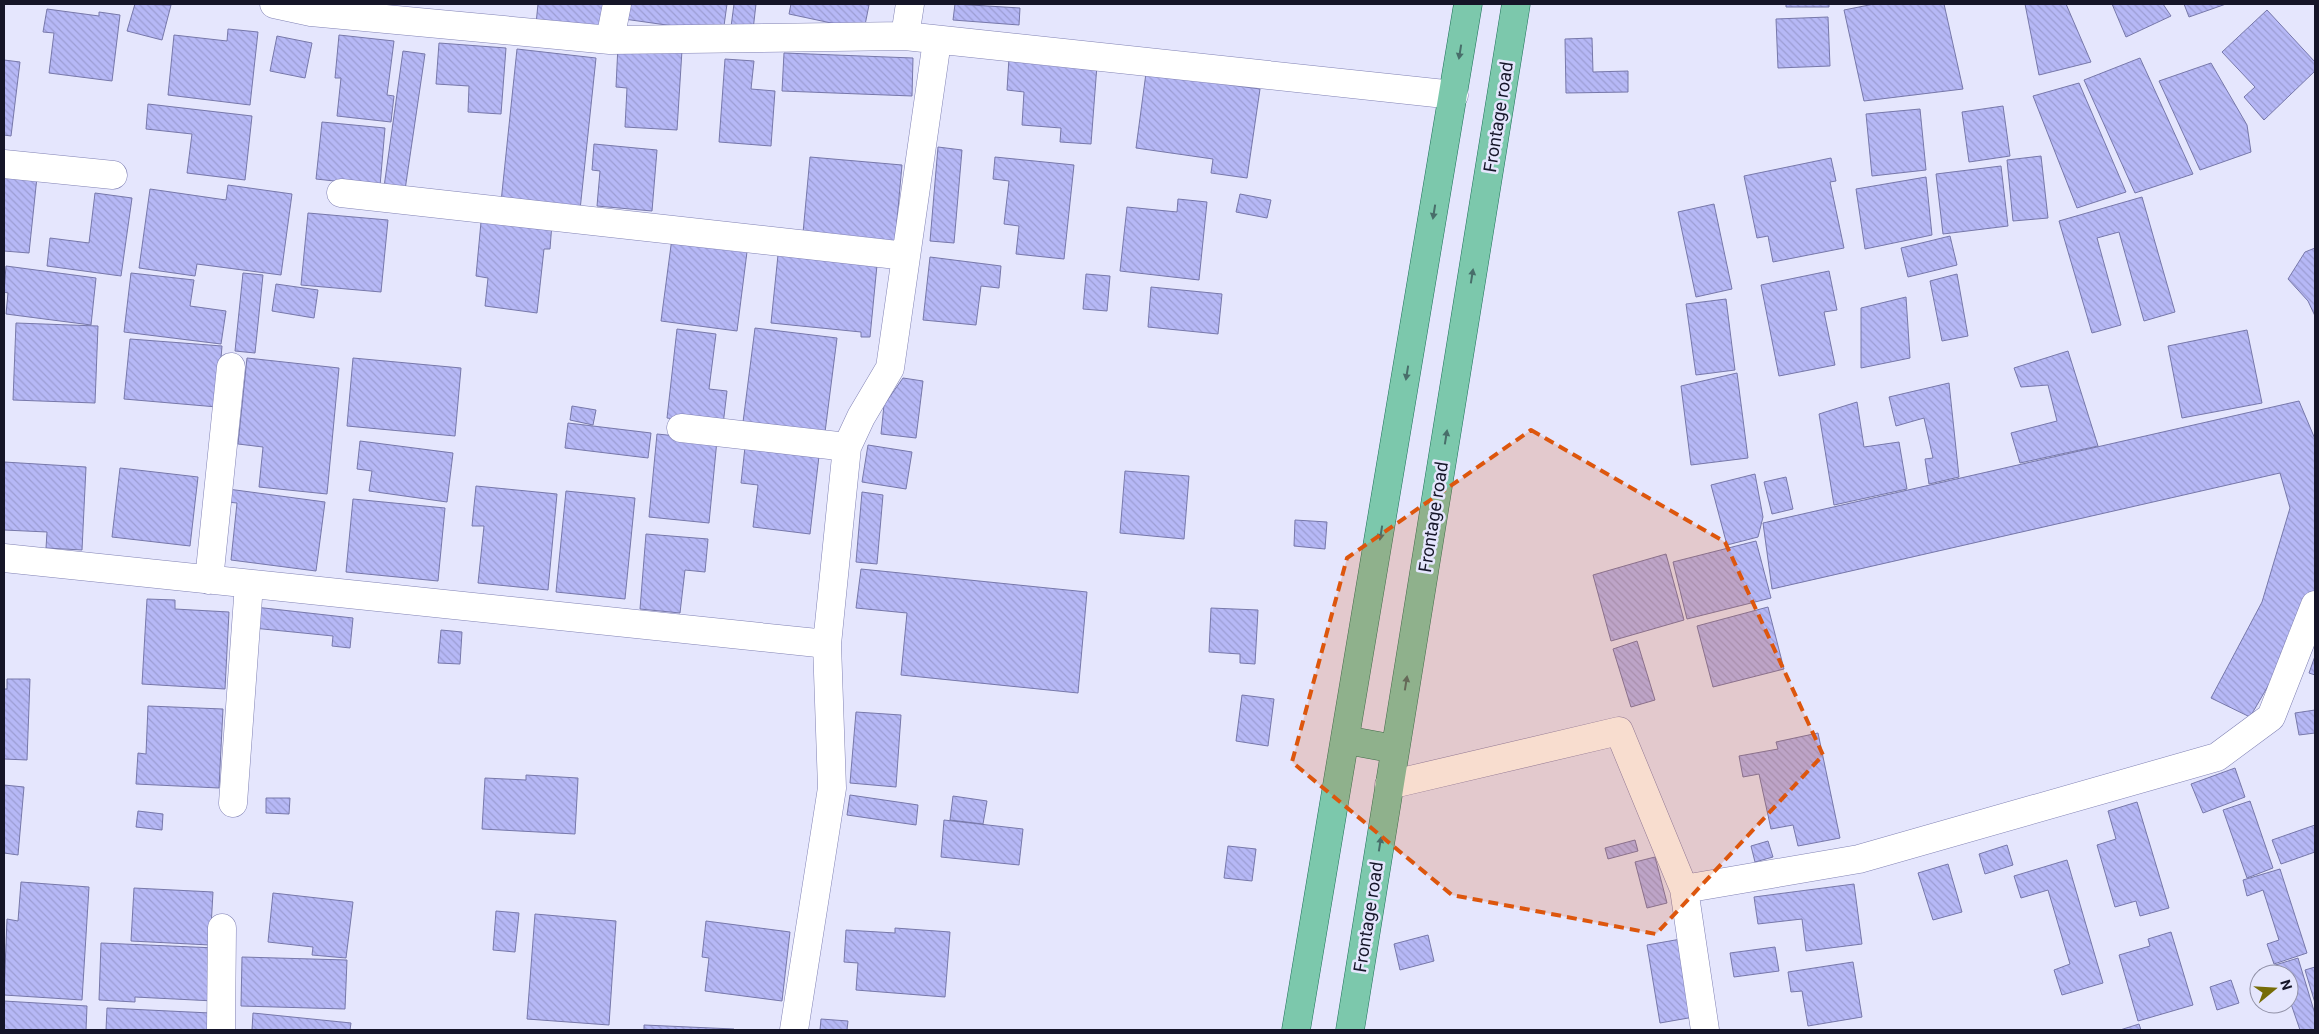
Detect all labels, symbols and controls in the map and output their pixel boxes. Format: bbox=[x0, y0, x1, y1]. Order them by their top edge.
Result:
one-way arrow bbox=[1456, 44, 1464, 60]
street label: Frontage road bbox=[1479, 60, 1517, 174]
one-way arrow bbox=[1430, 205, 1438, 221]
one-way arrow bbox=[1468, 268, 1476, 284]
one-way arrow bbox=[1403, 365, 1411, 381]
one-way arrow bbox=[1442, 428, 1450, 444]
street label: Frontage road bbox=[1414, 460, 1452, 574]
one-way arrow bbox=[1376, 525, 1384, 541]
one-way arrow bbox=[1402, 675, 1410, 691]
one-way arrow bbox=[1376, 835, 1384, 851]
street label: Frontage road bbox=[1349, 860, 1387, 974]
north arrow bbox=[2249, 964, 2299, 1014]
text: N bbox=[2277, 978, 2296, 992]

